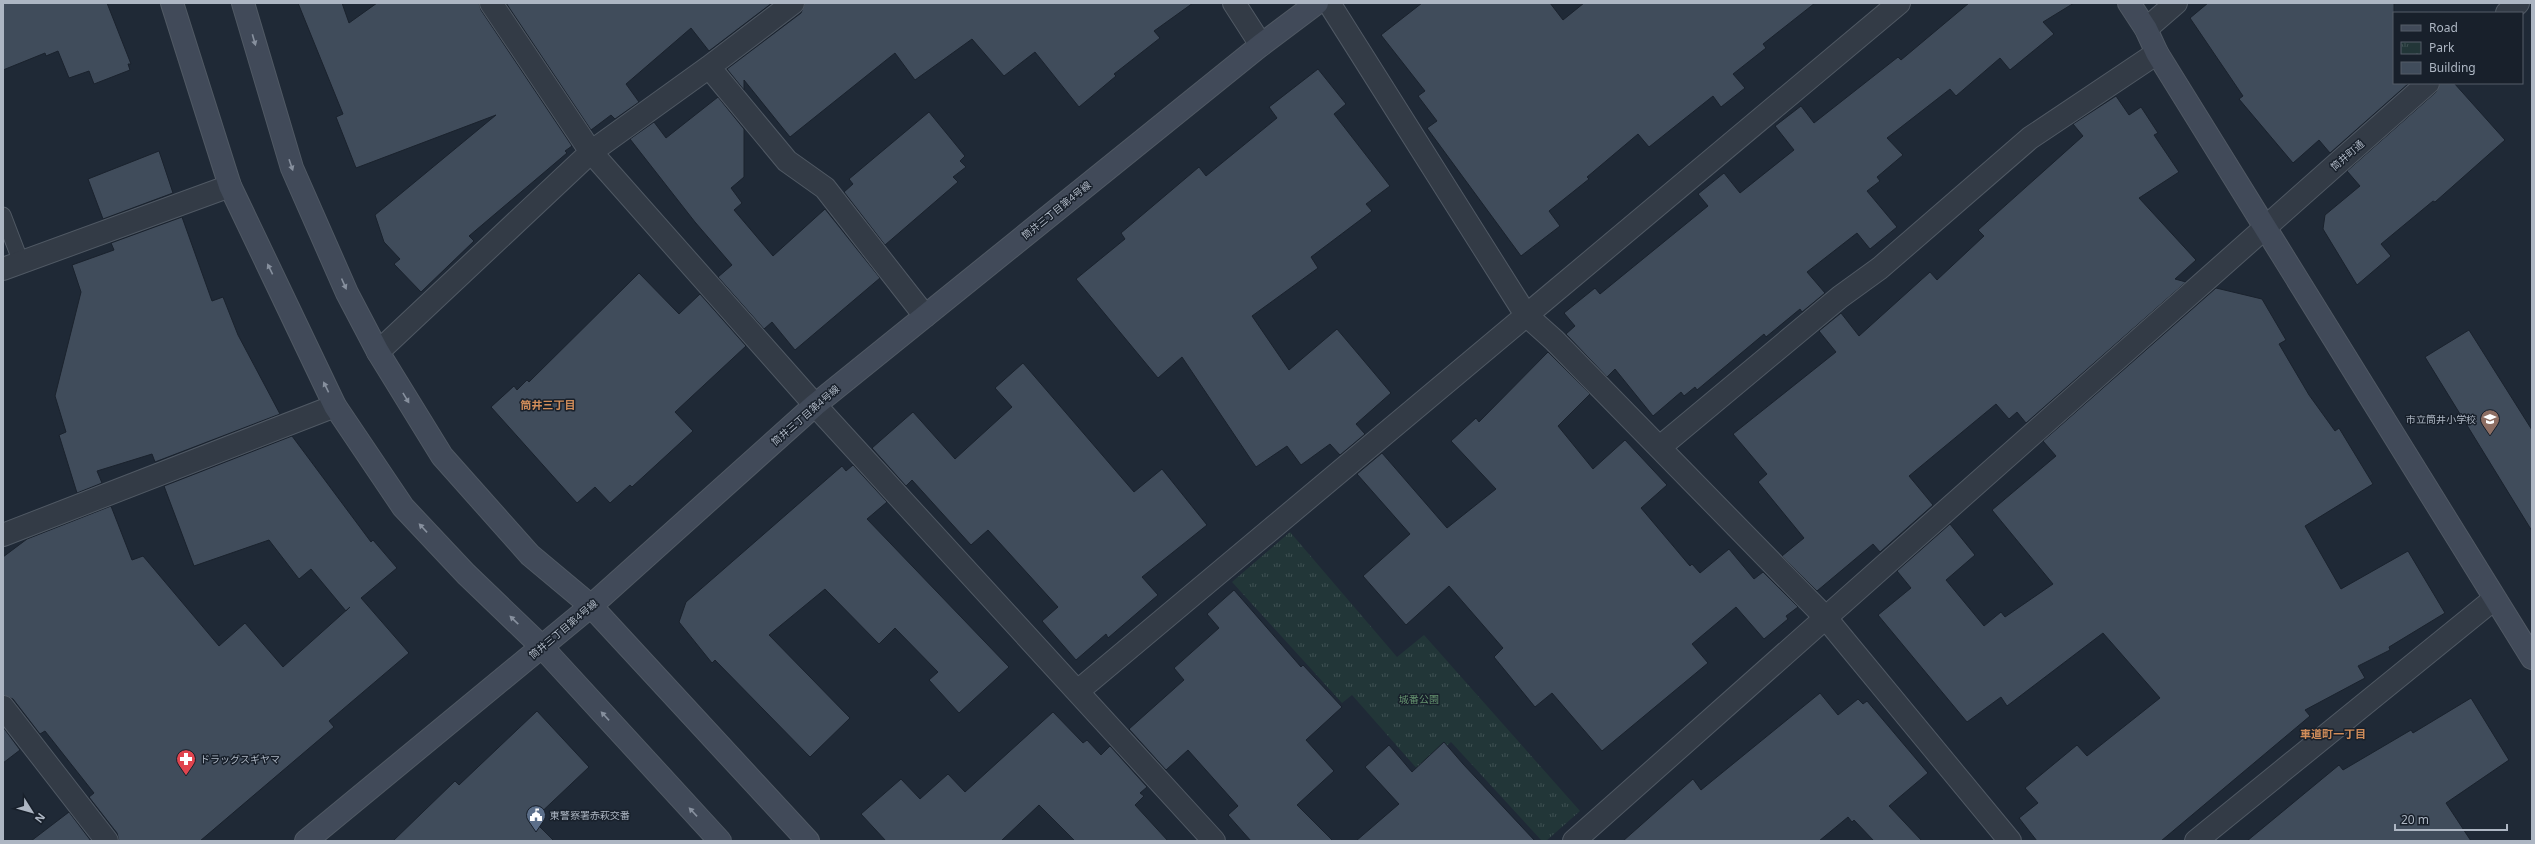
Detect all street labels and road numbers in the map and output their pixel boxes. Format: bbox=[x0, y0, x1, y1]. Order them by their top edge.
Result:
street label: 筒井町通 bbox=[2327, 137, 2367, 173]
street label: 筒井三丁目第4号線 bbox=[1018, 178, 1094, 242]
street label: 筒井三丁目第4号線 bbox=[768, 382, 842, 448]
street label: 筒井三丁目第4号線 bbox=[526, 596, 600, 662]

